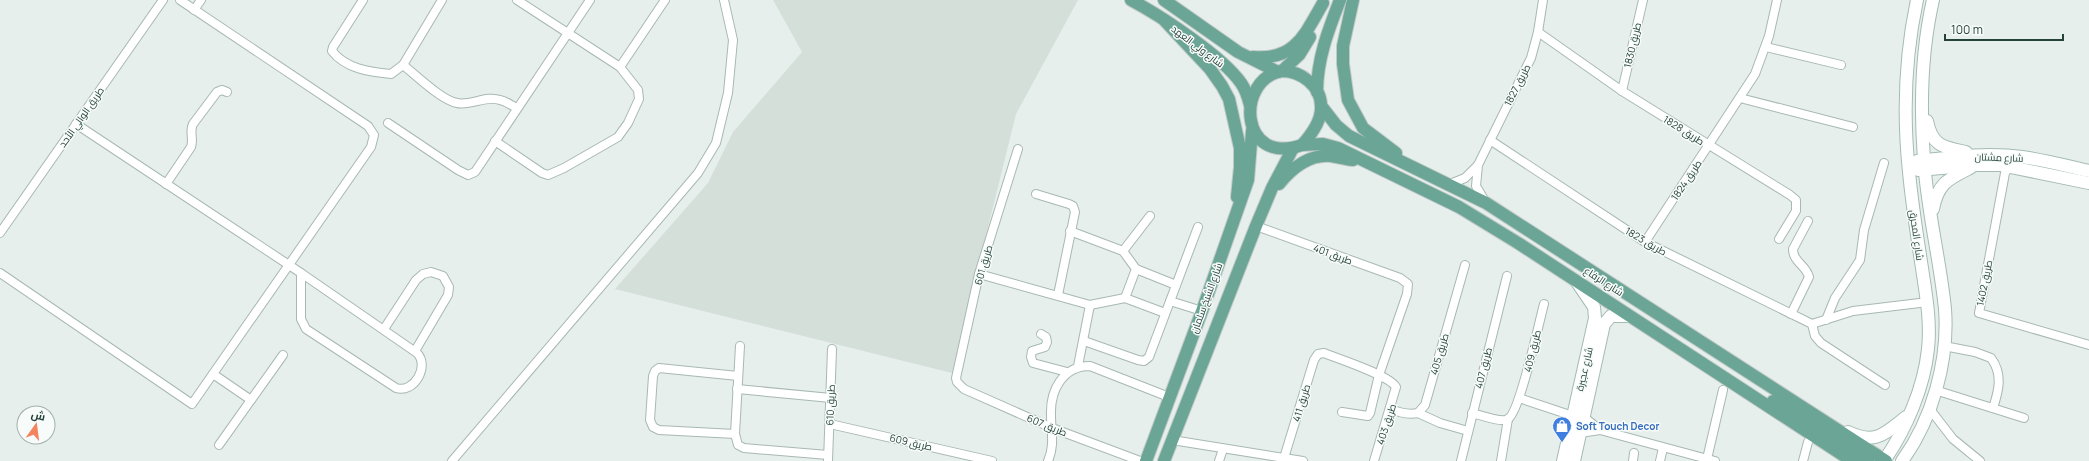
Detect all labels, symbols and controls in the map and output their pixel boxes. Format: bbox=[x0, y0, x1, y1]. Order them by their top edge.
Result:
scale bar bbox=[1945, 16, 2063, 42]
street label: طريق 1830 bbox=[1620, 21, 1644, 69]
text: 100 m bbox=[1951, 21, 1983, 38]
street label: شارع ولي العهد bbox=[1168, 22, 1227, 71]
street label: طريق 1827 bbox=[1500, 62, 1534, 108]
street label: طريق الوالي الأحد bbox=[55, 84, 108, 151]
street label: طريق 1828 bbox=[1661, 112, 1707, 148]
street label: شارع مشتان bbox=[1974, 149, 2024, 165]
street label: طريق 1824 bbox=[1667, 157, 1705, 203]
street label: شارع المحرق bbox=[1907, 209, 1927, 261]
street label: طريق 1823 bbox=[1623, 223, 1669, 259]
street label: طريق 401 bbox=[1311, 240, 1355, 268]
street label: طريق 601 bbox=[971, 243, 995, 287]
street label: طريق 1402 bbox=[1973, 259, 1995, 307]
street label: شارع الشيخ سلمان bbox=[1187, 261, 1225, 335]
street label: شارع الرفاع bbox=[1582, 263, 1626, 299]
street label: طريق 409 bbox=[1520, 328, 1544, 374]
street label: طريق 405 bbox=[1426, 332, 1452, 376]
street label: شارع عجيرة bbox=[1572, 345, 1596, 393]
street label: طريق 407 bbox=[1471, 346, 1495, 390]
street label: طريق 411 bbox=[1289, 383, 1313, 423]
street label: طريق 610 bbox=[822, 384, 838, 426]
street label: طريق 403 bbox=[1373, 402, 1399, 446]
north arrow bbox=[16, 405, 56, 445]
text: ش bbox=[30, 406, 47, 424]
street label: طريق 607 bbox=[1025, 411, 1069, 439]
shop icon: Soft Touch Decor bbox=[1551, 415, 1573, 443]
place label: Soft Touch Decor bbox=[1576, 419, 1659, 433]
street label: طريق 609 bbox=[888, 430, 934, 454]

